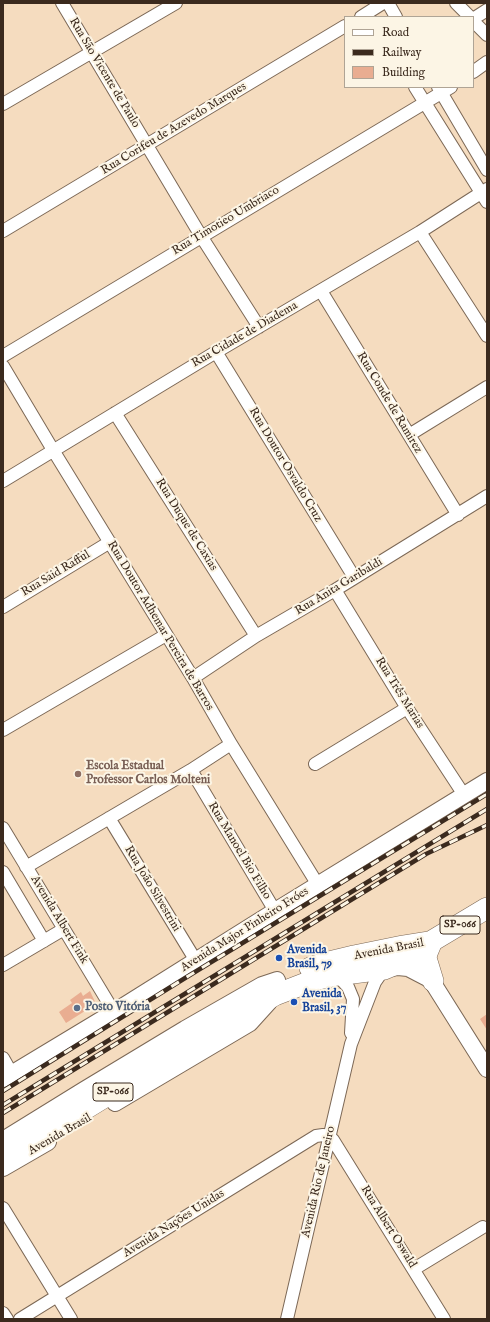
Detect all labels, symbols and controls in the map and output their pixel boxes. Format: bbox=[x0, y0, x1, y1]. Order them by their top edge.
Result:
street label: Rua São Vicente de Paulo bbox=[65, 15, 143, 131]
legend bbox=[344, 16, 474, 88]
text: Road bbox=[382, 25, 409, 40]
text: Railway bbox=[382, 45, 421, 60]
text: Building bbox=[382, 65, 425, 80]
street label: Rua Corifeu de Azevedo Marques bbox=[99, 80, 249, 178]
street label: Rua Timotieo Umbriaco bbox=[170, 183, 282, 259]
street label: Rua Cidade de Diadema bbox=[190, 299, 300, 371]
street label: Rua Conde de Ramirez bbox=[353, 350, 425, 456]
street label: Rua Doutor Osvaldo Cruz bbox=[245, 405, 325, 525]
street label: Rua Duque de Caxias bbox=[152, 476, 220, 574]
street label: Rua Doutor Adhemar Pereira de Barros bbox=[103, 538, 217, 714]
street label: Rua Said Rafful bbox=[19, 548, 93, 600]
street label: Rua Anita Garibaldi bbox=[293, 555, 385, 619]
street label: Rua Três Marias bbox=[371, 655, 427, 731]
place label: Escola Estadual Professor Carlos Molteni bbox=[86, 760, 210, 788]
marker: Escola Estadual Professor Carlos Molteni bbox=[73, 769, 83, 779]
street label: Rua Manoel Bio Filho bbox=[204, 800, 274, 902]
street label: Rua João Silvestrini bbox=[121, 844, 183, 934]
street label: Avenida Albert Fink bbox=[27, 873, 91, 967]
street label: Avenida Major Pinheiro Fróes bbox=[178, 885, 312, 975]
road number: SP-066 bbox=[440, 916, 480, 934]
street label: Avenida Brasil bbox=[353, 936, 425, 964]
place label: Avenida Brasil, 79 bbox=[287, 944, 332, 972]
marker: Avenida Brasil, 79 bbox=[274, 953, 284, 963]
place label: Avenida Brasil, 37 bbox=[302, 988, 346, 1016]
marker: Avenida Brasil, 37 bbox=[289, 997, 299, 1007]
place label: Posto Vitória bbox=[85, 1001, 150, 1015]
marker: Posto Vitória bbox=[72, 1003, 82, 1013]
road number: SP-066 bbox=[93, 1083, 133, 1101]
street label: Avenida Brasil bbox=[26, 1111, 94, 1159]
street label: Avenida Rio de Janeiro bbox=[299, 1125, 339, 1239]
street label: Rua Albert Oswald bbox=[357, 1183, 419, 1271]
street label: Avenida Nações Unidas bbox=[121, 1187, 227, 1261]

